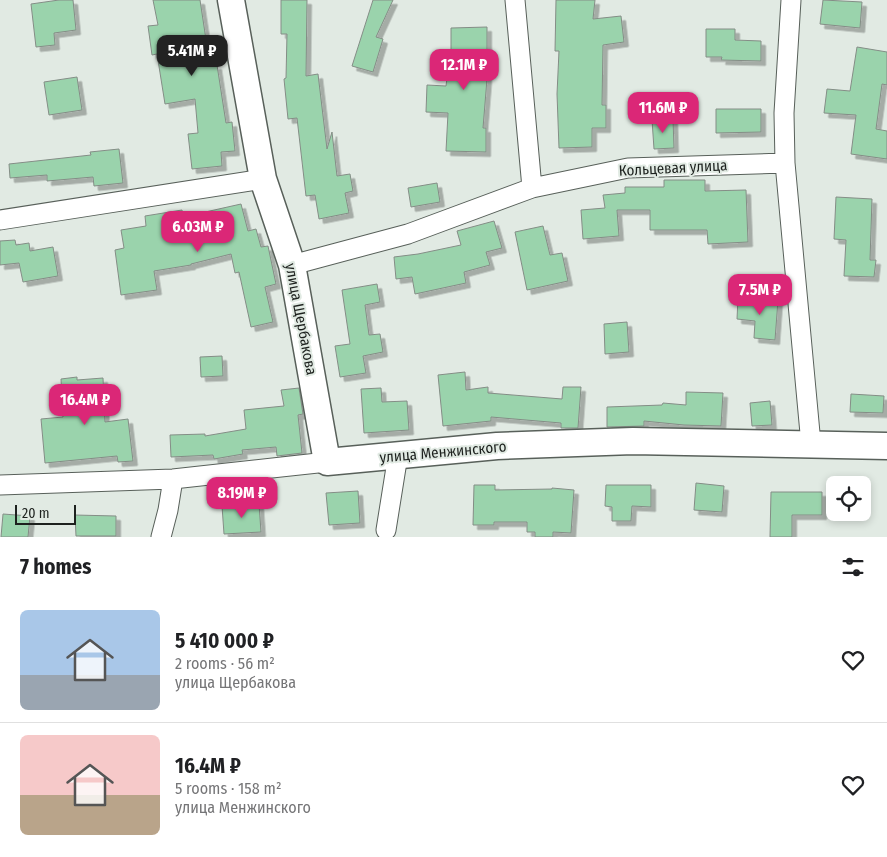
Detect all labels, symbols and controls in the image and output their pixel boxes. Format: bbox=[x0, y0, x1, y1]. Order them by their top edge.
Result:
pin: 5.41M ₽ bbox=[146, 34, 238, 77]
text: 5.41M ₽ bbox=[168, 41, 216, 60]
pin: 12.1M ₽ bbox=[418, 48, 510, 91]
text: 12.1M ₽ bbox=[441, 55, 487, 74]
pin: 11.6M ₽ bbox=[617, 92, 709, 134]
text: 11.6M ₽ bbox=[639, 98, 687, 117]
street label: Кольцевая улица bbox=[618, 156, 728, 180]
pin: 6.03M ₽ bbox=[152, 210, 244, 253]
text: 6.03M ₽ bbox=[172, 217, 224, 236]
street label: улица Щербакова bbox=[281, 262, 321, 376]
pin: 7.5M ₽ bbox=[719, 274, 801, 316]
text: 7.5M ₽ bbox=[739, 280, 781, 299]
pin: 16.4M ₽ bbox=[39, 384, 131, 426]
text: 16.4M ₽ bbox=[60, 390, 110, 409]
street label: улица Менжинского bbox=[379, 437, 507, 467]
pin: 8.19M ₽ bbox=[196, 476, 288, 519]
map controls bbox=[826, 476, 871, 521]
button: locate bbox=[826, 476, 871, 521]
text: 8.19M ₽ bbox=[217, 483, 267, 502]
scale bar bbox=[15, 502, 76, 525]
text: 20 m bbox=[22, 505, 50, 522]
icon: filters bbox=[839, 553, 867, 581]
text: 7 homes bbox=[20, 554, 91, 580]
text: 5 410 000 ₽ bbox=[175, 628, 274, 654]
icon: home bbox=[60, 630, 120, 690]
icon: heart bbox=[839, 646, 867, 674]
text: 2 rooms · 56 m² bbox=[175, 654, 275, 673]
text: улица Щербакова bbox=[175, 673, 296, 692]
text: 16.4M ₽ bbox=[175, 753, 241, 779]
icon: home bbox=[60, 755, 120, 815]
icon: heart bbox=[839, 771, 867, 799]
text: 5 rooms · 158 m² bbox=[175, 779, 281, 798]
text: улица Менжинского bbox=[175, 798, 311, 817]

